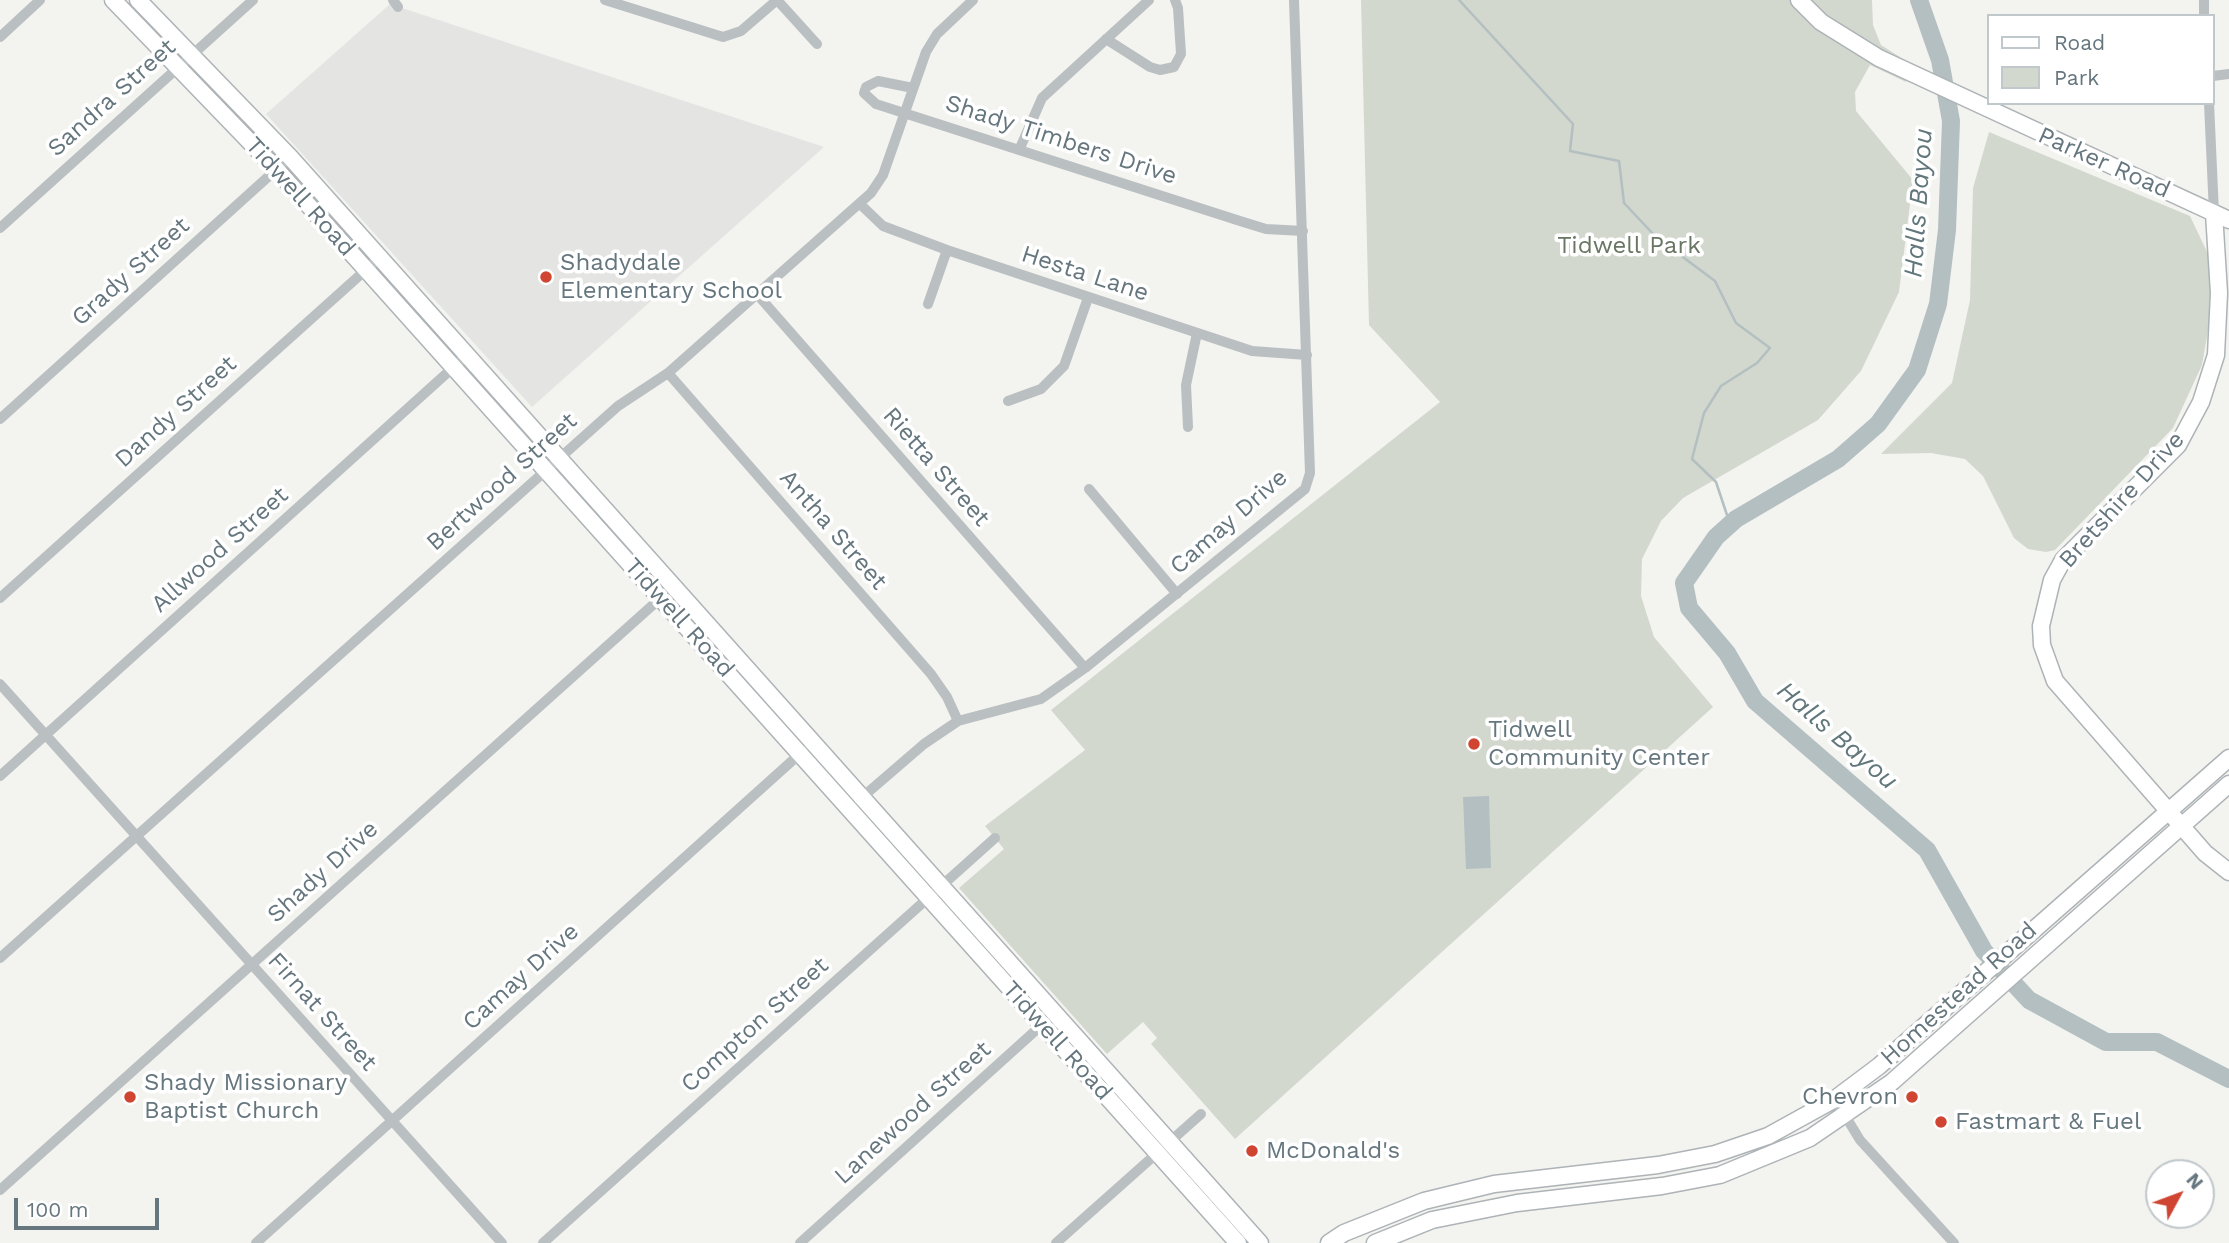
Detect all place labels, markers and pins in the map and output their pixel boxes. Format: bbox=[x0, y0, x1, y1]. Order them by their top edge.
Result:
place label: Shadydale Elementary School bbox=[560, 249, 782, 305]
marker: Shadydale Elementary School bbox=[538, 269, 554, 285]
place label: Tidwell Community Center bbox=[1488, 716, 1710, 772]
marker: Tidwell Community Center bbox=[1466, 736, 1482, 752]
place label: Shady Missionary Baptist Church bbox=[144, 1069, 347, 1125]
place label: Chevron bbox=[1802, 1083, 1898, 1111]
marker: Shady Missionary Baptist Church bbox=[122, 1089, 138, 1105]
marker: Chevron bbox=[1904, 1089, 1920, 1105]
place label: Fastmart & Fuel bbox=[1955, 1108, 2141, 1136]
marker: Fastmart & Fuel bbox=[1933, 1114, 1949, 1130]
place label: McDonald's bbox=[1266, 1137, 1400, 1165]
marker: McDonald's bbox=[1244, 1143, 1260, 1159]

